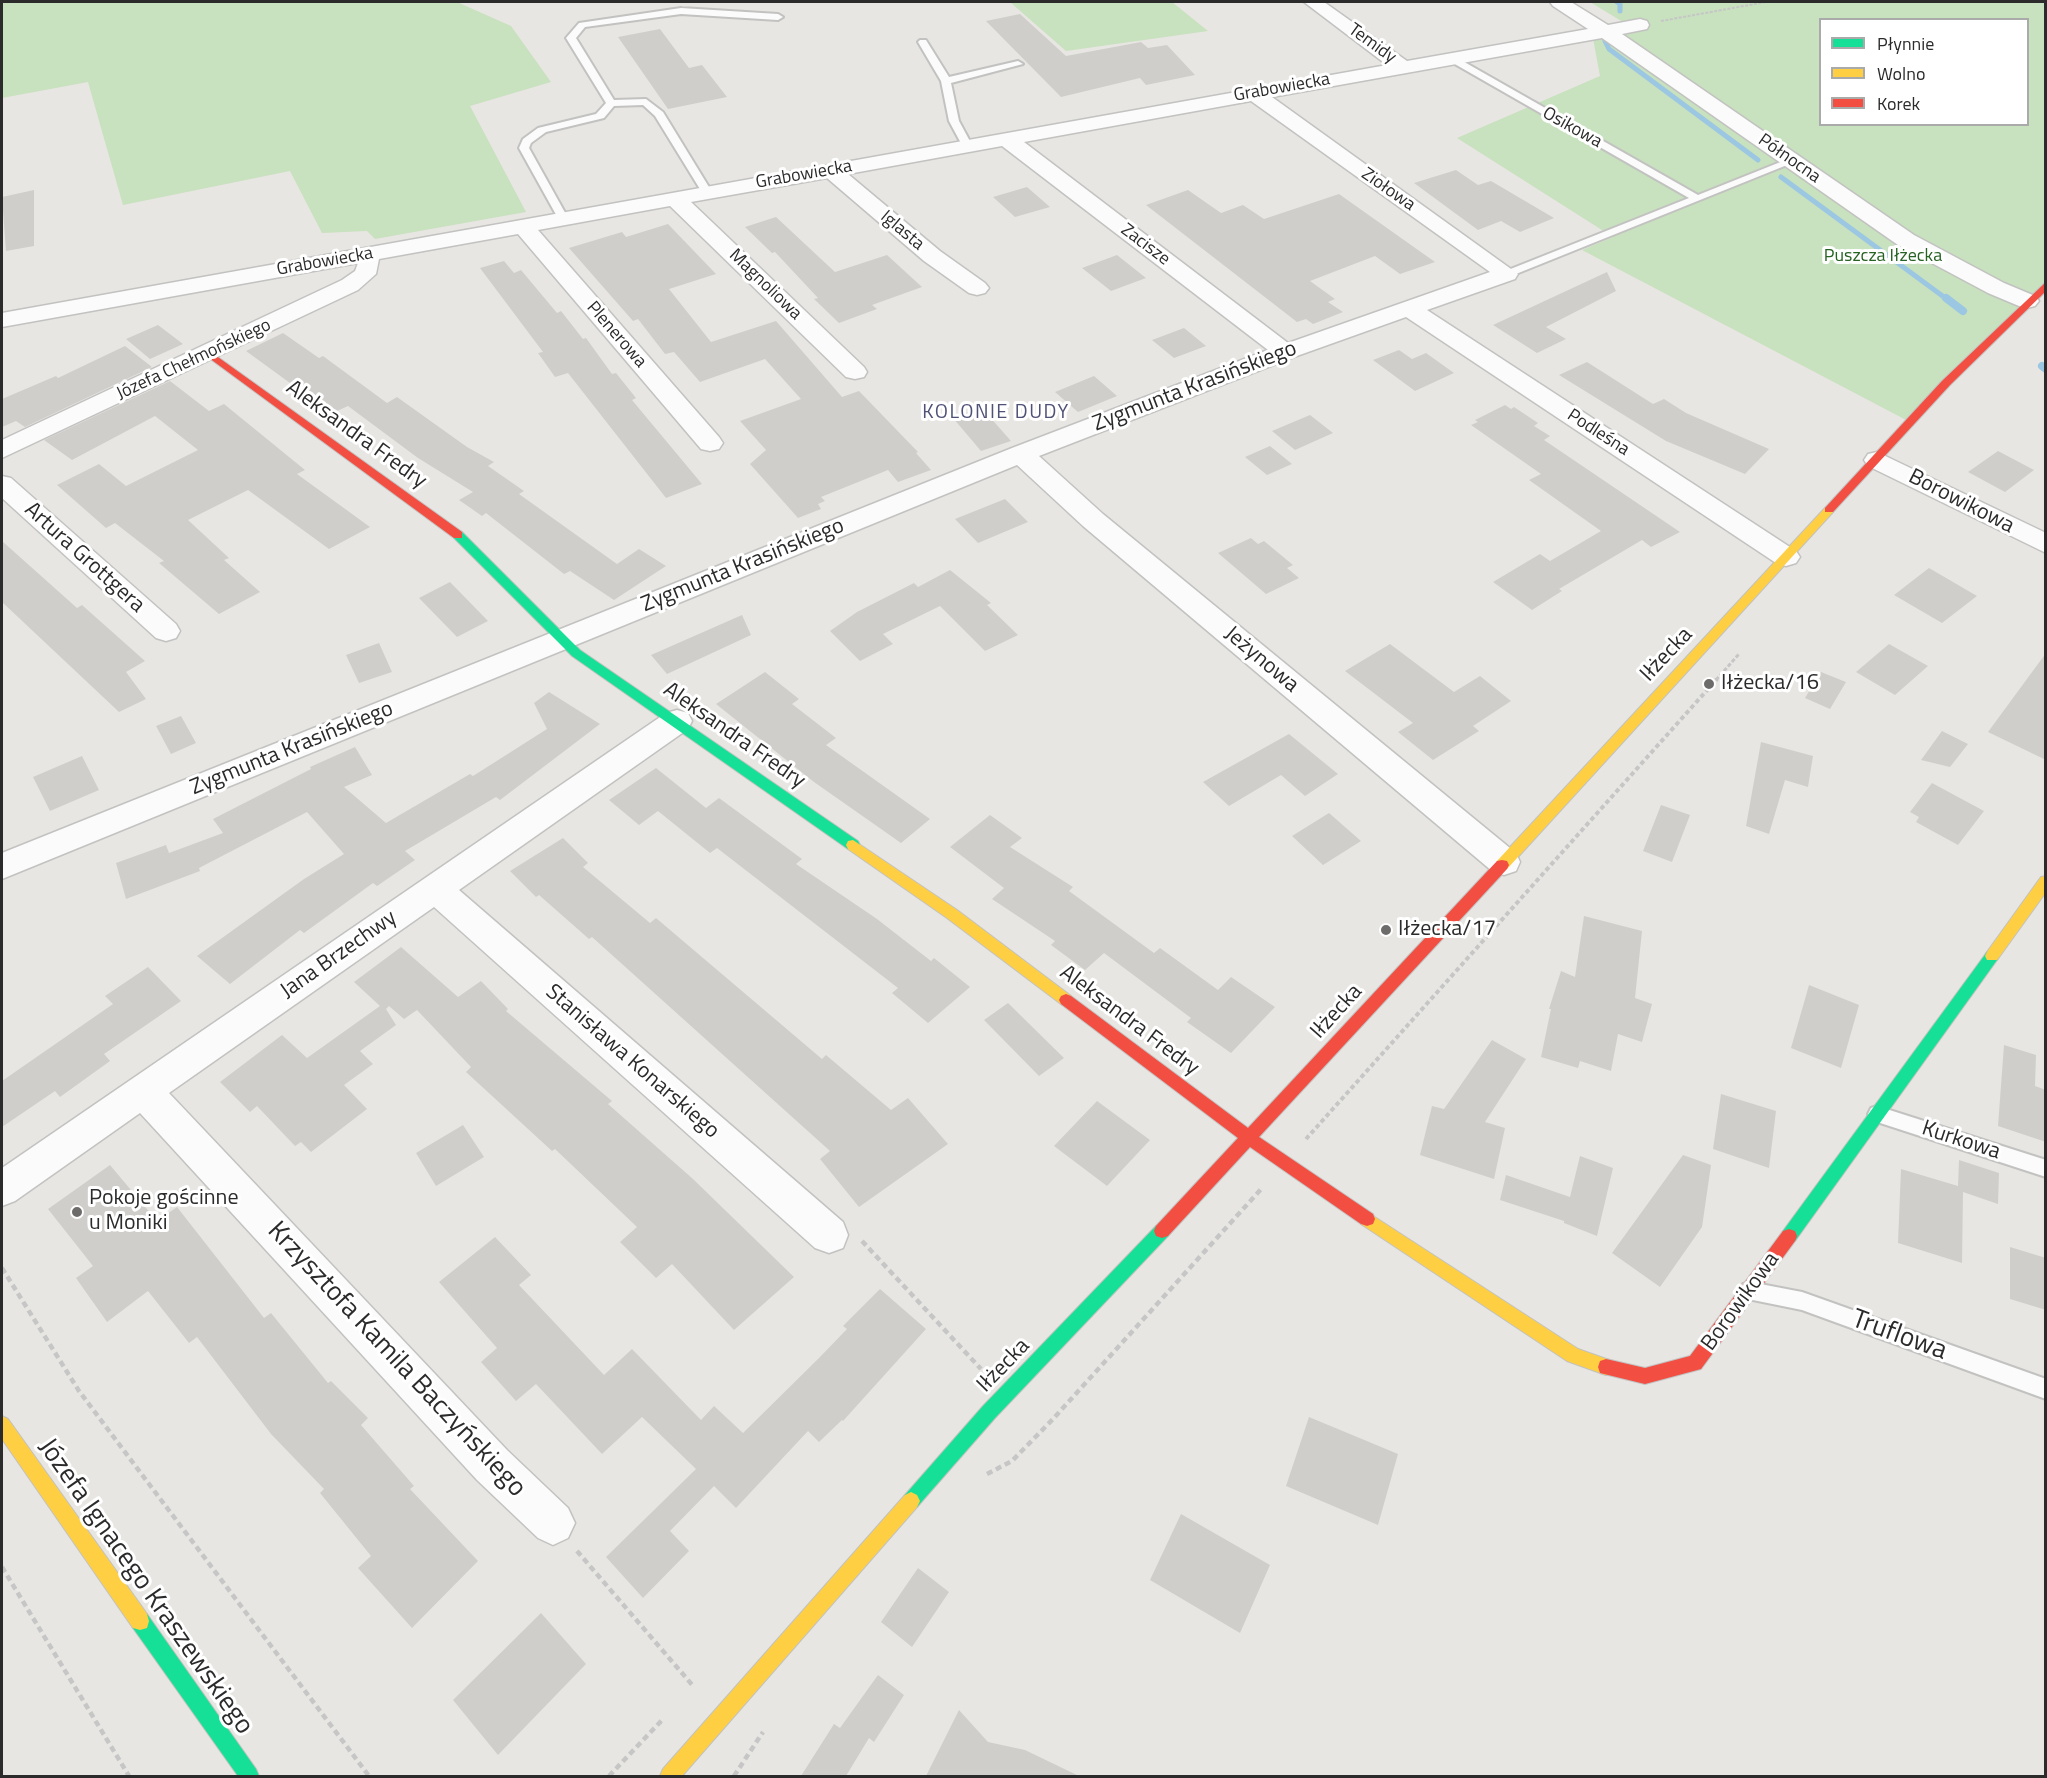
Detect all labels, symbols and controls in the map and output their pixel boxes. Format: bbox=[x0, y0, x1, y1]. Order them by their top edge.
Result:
legend bbox=[1819, 18, 2029, 126]
street label: Temidy bbox=[1344, 19, 1400, 69]
text: Płynnie bbox=[1877, 30, 1934, 57]
text: Wolno bbox=[1877, 60, 1925, 87]
street label: Grabowiecka bbox=[1232, 69, 1332, 107]
text: Korek bbox=[1877, 90, 1920, 117]
street label: Osikowa bbox=[1538, 103, 1606, 153]
street label: Północna bbox=[1754, 130, 1824, 188]
street label: Grabowiecka bbox=[754, 156, 854, 194]
street label: Ziołowa bbox=[1357, 164, 1419, 216]
street label: Iglasta bbox=[876, 207, 928, 255]
street label: Zacisze bbox=[1116, 220, 1174, 270]
street label: Grabowiecka bbox=[275, 243, 375, 281]
street label: Magnoliowa bbox=[724, 245, 806, 325]
park label: Puszcza Iłżecka bbox=[1824, 246, 1942, 268]
street label: Plenerowa bbox=[581, 297, 651, 373]
street label: Józefa Chełmońskiego bbox=[113, 315, 275, 405]
street label: Zygmunta Krasińskiego bbox=[1089, 336, 1301, 438]
street label: Aleksandra Fredry bbox=[280, 375, 432, 495]
district label: KOLONIE DUDY bbox=[922, 401, 1070, 425]
street label: Podleśna bbox=[1563, 405, 1633, 461]
street label: Borowikowa bbox=[1904, 464, 2018, 540]
street label: Artura Grottgera bbox=[18, 497, 150, 619]
street label: Zygmunta Krasińskiego bbox=[638, 513, 848, 619]
street label: Jeżynowa bbox=[1218, 621, 1304, 699]
street label: Iłżecka bbox=[1635, 622, 1699, 688]
place label: Iłżecka/16 bbox=[1721, 671, 1819, 697]
street label: Aleksandra Fredry bbox=[658, 677, 810, 795]
marker: Iłżecka/16 bbox=[1702, 677, 1716, 691]
street label: Zygmunta Krasińskiego bbox=[187, 696, 397, 802]
street label: Jana Brzechwy bbox=[276, 905, 402, 1005]
place label: Iłżecka/17 bbox=[1398, 917, 1496, 943]
marker: Iłżecka/17 bbox=[1379, 923, 1393, 937]
street label: Aleksandra Fredry bbox=[1054, 960, 1204, 1082]
street label: Stanisława Konarskiego bbox=[540, 979, 724, 1145]
street label: Iłżecka bbox=[1306, 979, 1368, 1045]
street label: Kurkowa bbox=[1918, 1116, 2004, 1166]
place label: Pokoje gościnne u Moniki bbox=[89, 1186, 239, 1238]
marker: Pokoje gościnne u Moniki bbox=[70, 1205, 84, 1219]
street label: Krzysztofa Kamila Baczyńskiego bbox=[260, 1216, 532, 1504]
street label: Borowikowa bbox=[1696, 1248, 1786, 1356]
street label: Truflowa bbox=[1847, 1304, 1951, 1368]
street label: Iłżecka bbox=[972, 1334, 1036, 1398]
street label: Józefa Ignacego Kraszewskiego bbox=[30, 1433, 260, 1741]

